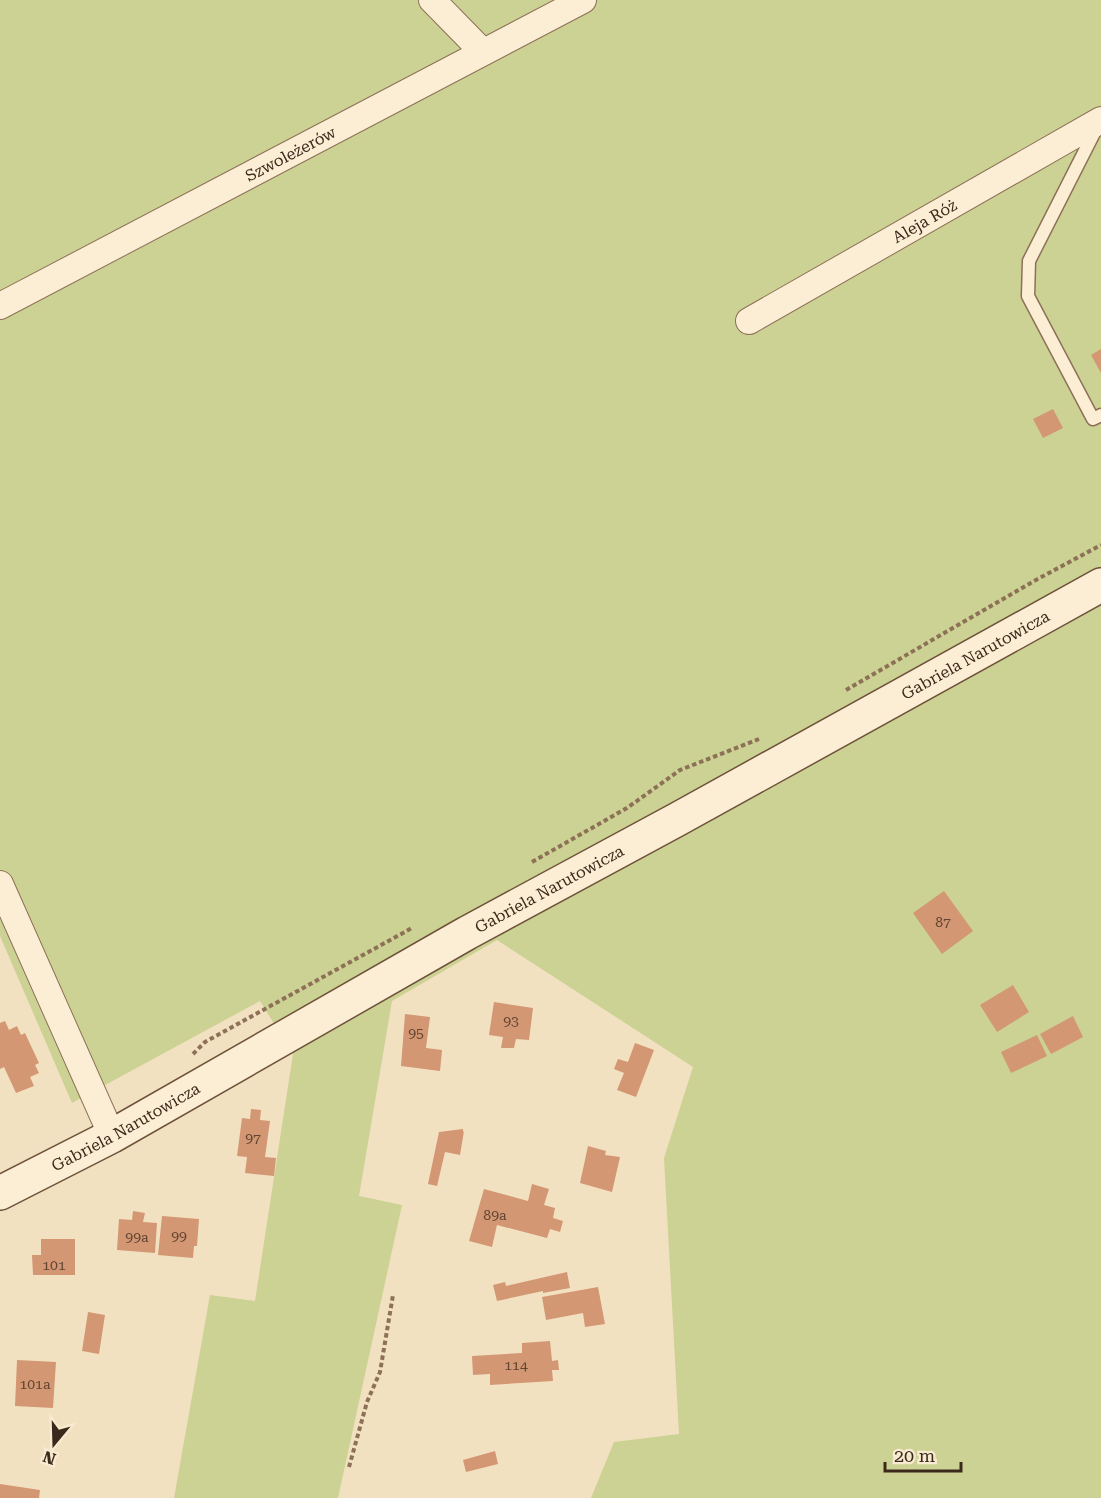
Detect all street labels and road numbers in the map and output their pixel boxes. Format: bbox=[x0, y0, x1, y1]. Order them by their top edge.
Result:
street label: Szwoleżerów bbox=[242, 122, 340, 186]
street label: Aleja Róż bbox=[889, 195, 961, 247]
street label: Gabriela Narutowicza bbox=[898, 606, 1053, 704]
street label: Gabriela Narutowicza bbox=[472, 841, 627, 937]
street label: Gabriela Narutowicza bbox=[48, 1079, 204, 1175]

